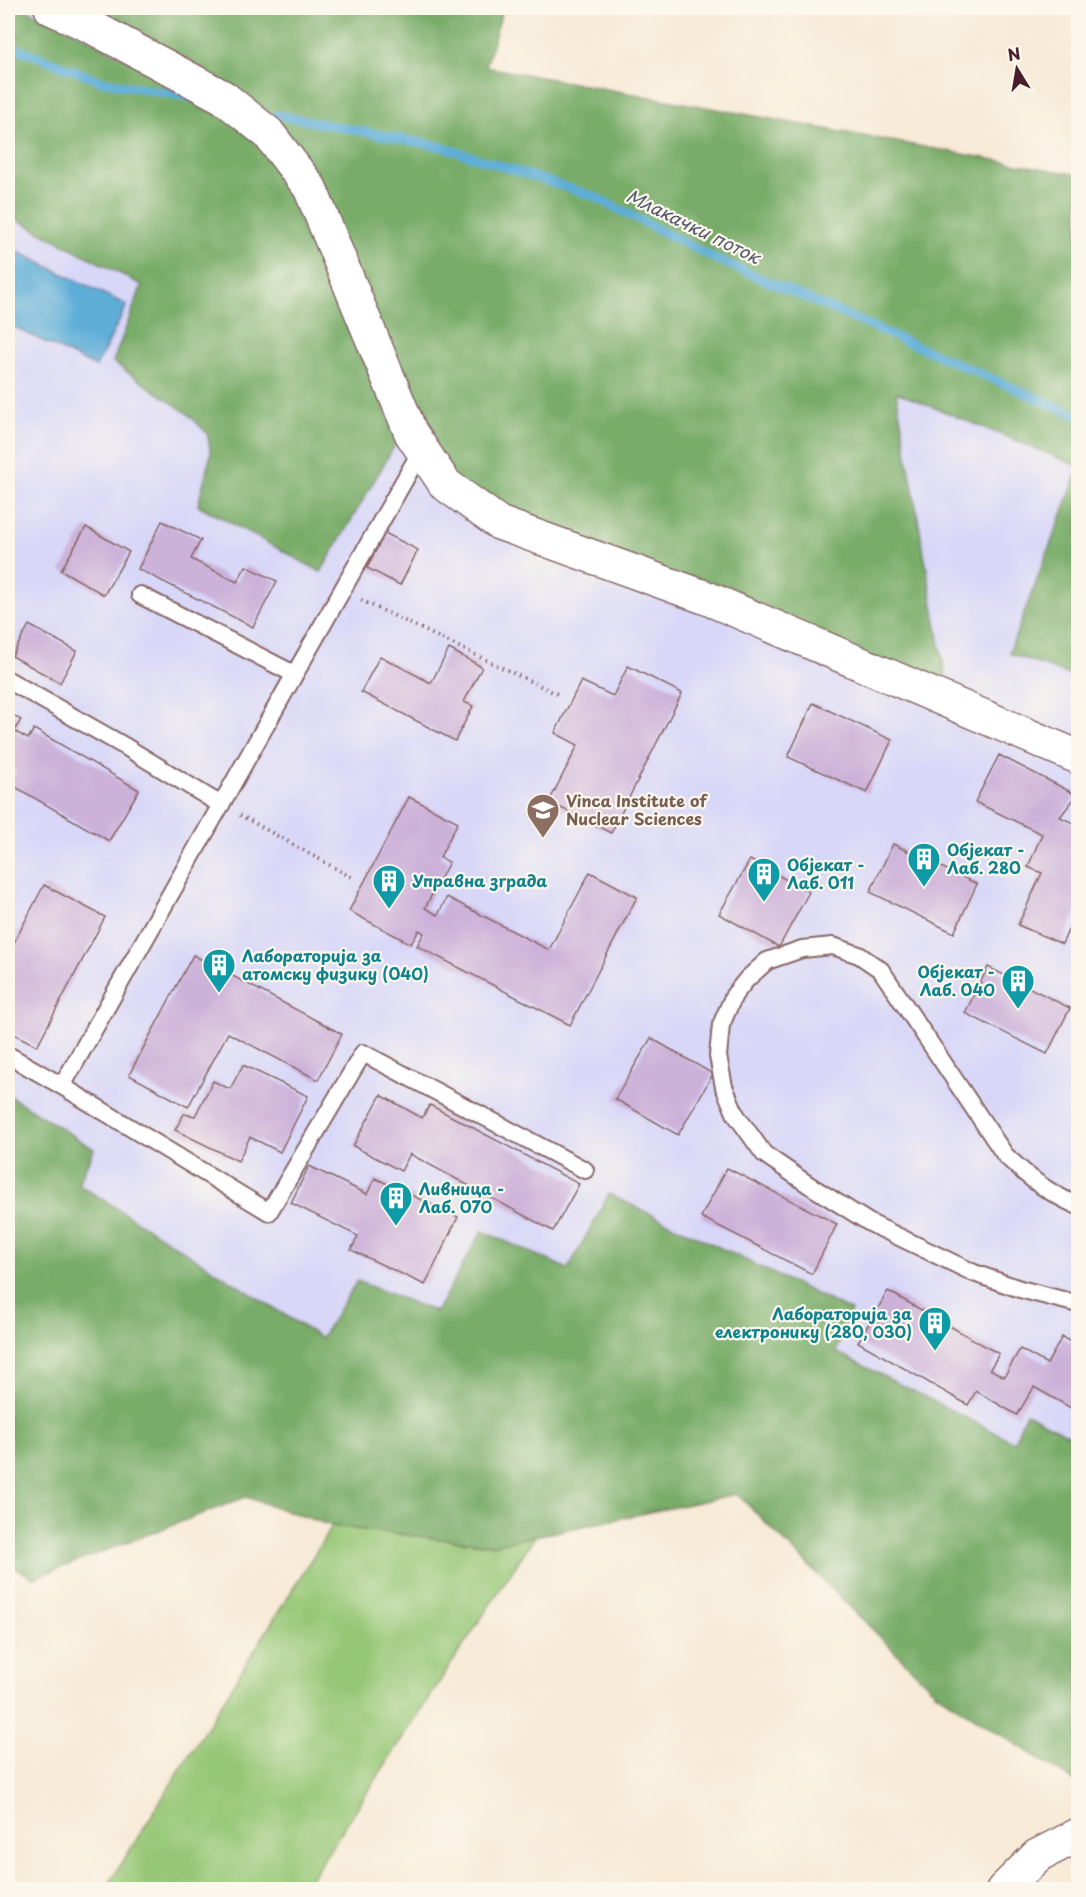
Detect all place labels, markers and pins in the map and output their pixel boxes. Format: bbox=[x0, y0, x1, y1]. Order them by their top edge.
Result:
place label: Vinca Institute of Nuclear Sciences bbox=[566, 788, 708, 830]
school or university icon: Vinca Institute of Nuclear Sciences bbox=[525, 792, 561, 839]
place label: Објекат - Лаб. 280 bbox=[947, 837, 1025, 879]
building icon: Објекат - Лаб. 280 bbox=[906, 841, 942, 888]
place label: Објекат - Лаб. 011 bbox=[787, 852, 865, 894]
building icon: Објекат - Лаб. 011 bbox=[746, 856, 782, 903]
building icon: Управна зграда bbox=[371, 863, 407, 910]
place label: Управна зграда bbox=[412, 868, 547, 892]
place label: Лабораторија за атомску физику (040) bbox=[242, 943, 429, 985]
building icon: Лабораторија за атомску физику (040) bbox=[201, 947, 237, 994]
place label: Објекат - Лаб. 040 bbox=[917, 959, 995, 1001]
building icon: Објекат - Лаб. 040 bbox=[1000, 963, 1036, 1010]
place label: Ливница - Лаб. 070 bbox=[419, 1176, 505, 1218]
building icon: Ливница - Лаб. 070 bbox=[378, 1180, 414, 1227]
place label: Лабораторија за електронику (280, 030) bbox=[715, 1301, 912, 1343]
building icon: Лабораторија за електронику (280, 030) bbox=[917, 1305, 953, 1352]

